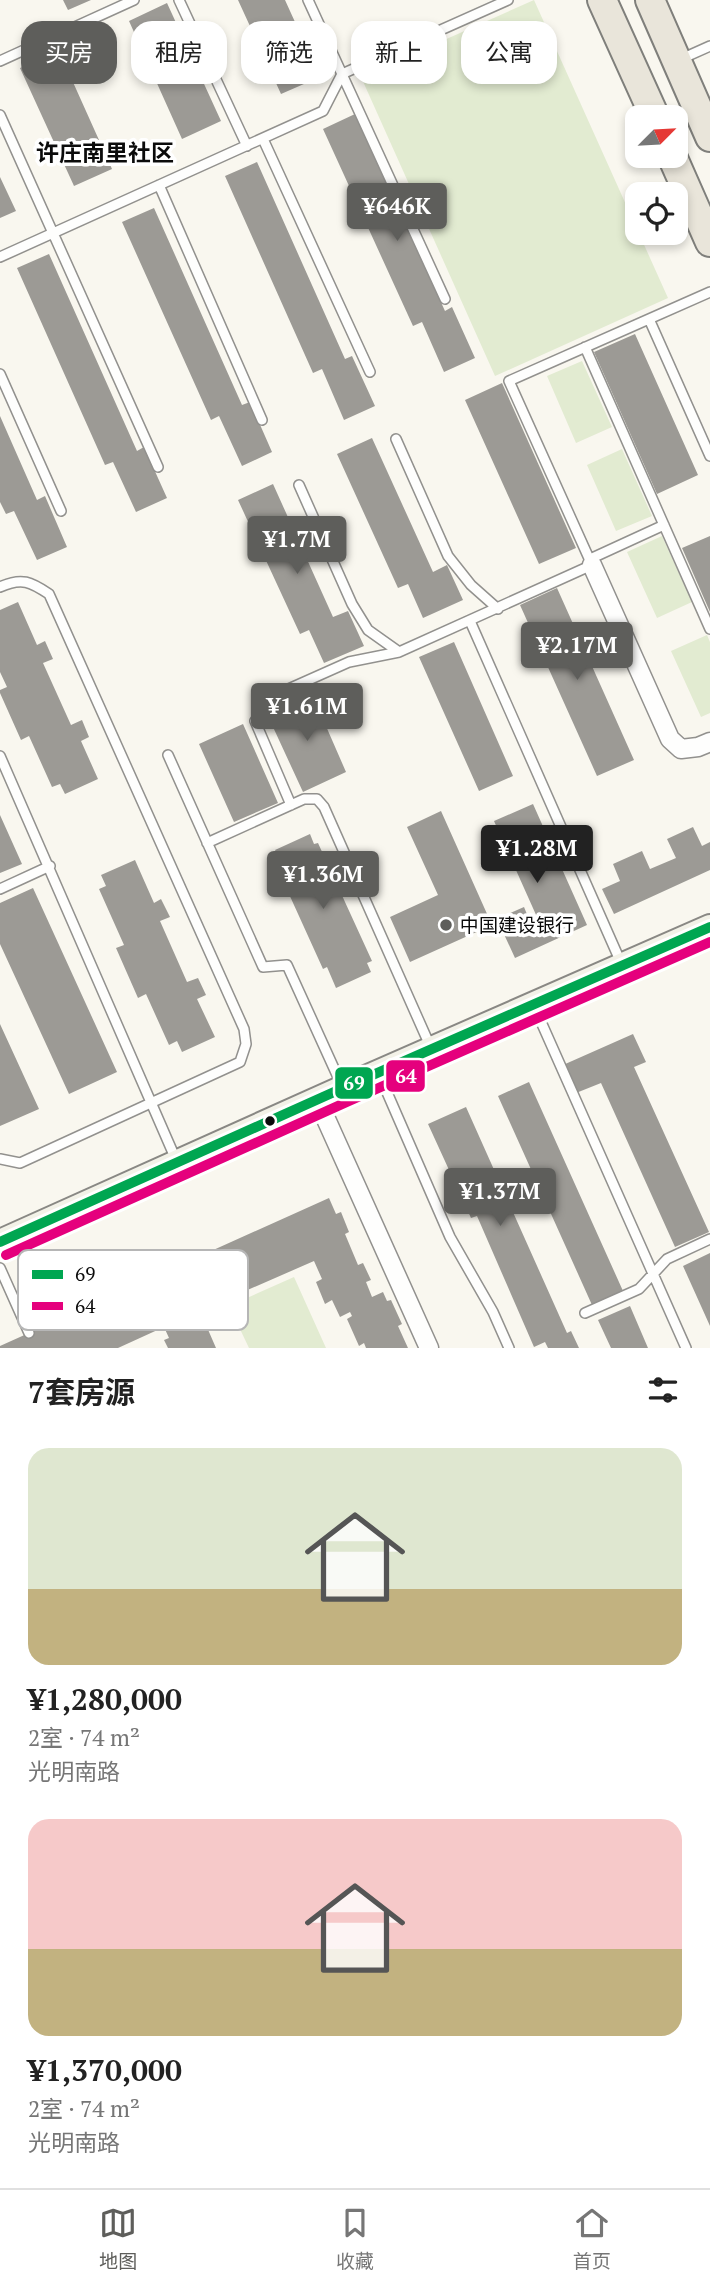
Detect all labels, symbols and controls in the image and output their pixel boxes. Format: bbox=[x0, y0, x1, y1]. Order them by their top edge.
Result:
chip: 买房 bbox=[21, 21, 117, 84]
chip: 租房 bbox=[131, 21, 227, 84]
chip: 筛选 bbox=[241, 21, 337, 84]
chip: 新上 bbox=[351, 21, 447, 84]
chip: 公寓 bbox=[461, 21, 557, 84]
north arrow bbox=[625, 105, 688, 168]
map controls bbox=[625, 105, 688, 245]
district label: 许庄南里社区 bbox=[36, 137, 174, 168]
button: locate bbox=[625, 182, 688, 245]
pin: ¥646K bbox=[348, 184, 446, 243]
text: ¥646K bbox=[363, 190, 431, 221]
pin: ¥1.7M bbox=[248, 516, 346, 576]
text: ¥1.7M bbox=[263, 523, 331, 554]
pin: ¥2.17M bbox=[520, 622, 634, 682]
text: ¥2.17M bbox=[537, 629, 617, 660]
pin: ¥1.61M bbox=[250, 684, 364, 743]
text: ¥1.61M bbox=[267, 690, 347, 721]
pin: ¥1.28M bbox=[480, 826, 594, 885]
text: ¥1.28M bbox=[497, 832, 577, 863]
pin: ¥1.36M bbox=[266, 852, 380, 911]
text: ¥1.36M bbox=[283, 858, 363, 889]
place label: 中国建设银行 bbox=[460, 912, 574, 937]
marker: 中国建设银行 bbox=[438, 917, 454, 933]
line badge: 64 bbox=[385, 1059, 426, 1093]
text: 64 bbox=[395, 1063, 417, 1088]
line badge: 69 bbox=[334, 1066, 374, 1100]
text: 69 bbox=[343, 1070, 365, 1095]
unlabelled marker bbox=[263, 1114, 277, 1128]
pin: ¥1.37M bbox=[443, 1168, 557, 1228]
text: ¥1.37M bbox=[460, 1175, 540, 1206]
legend bbox=[18, 1250, 248, 1330]
text: 69 bbox=[75, 1261, 95, 1286]
text: 64 bbox=[75, 1293, 96, 1318]
icon: filters bbox=[644, 1371, 682, 1409]
text: 7套房源 bbox=[28, 1372, 135, 1412]
icon: home bbox=[292, 1494, 418, 1620]
text: ¥1,280,000 bbox=[28, 1679, 182, 1719]
text: 2室 · 74 m² bbox=[28, 1722, 140, 1753]
text: 光明南路 bbox=[28, 1756, 120, 1787]
icon: home bbox=[292, 1865, 418, 1991]
text: ¥1,370,000 bbox=[28, 2050, 182, 2090]
text: 2室 · 74 m² bbox=[28, 2093, 140, 2124]
text: 光明南路 bbox=[28, 2127, 120, 2158]
tab: 地图 bbox=[99, 2204, 137, 2273]
tab: 收藏 bbox=[336, 2204, 374, 2273]
tab: 首页 bbox=[573, 2204, 611, 2273]

